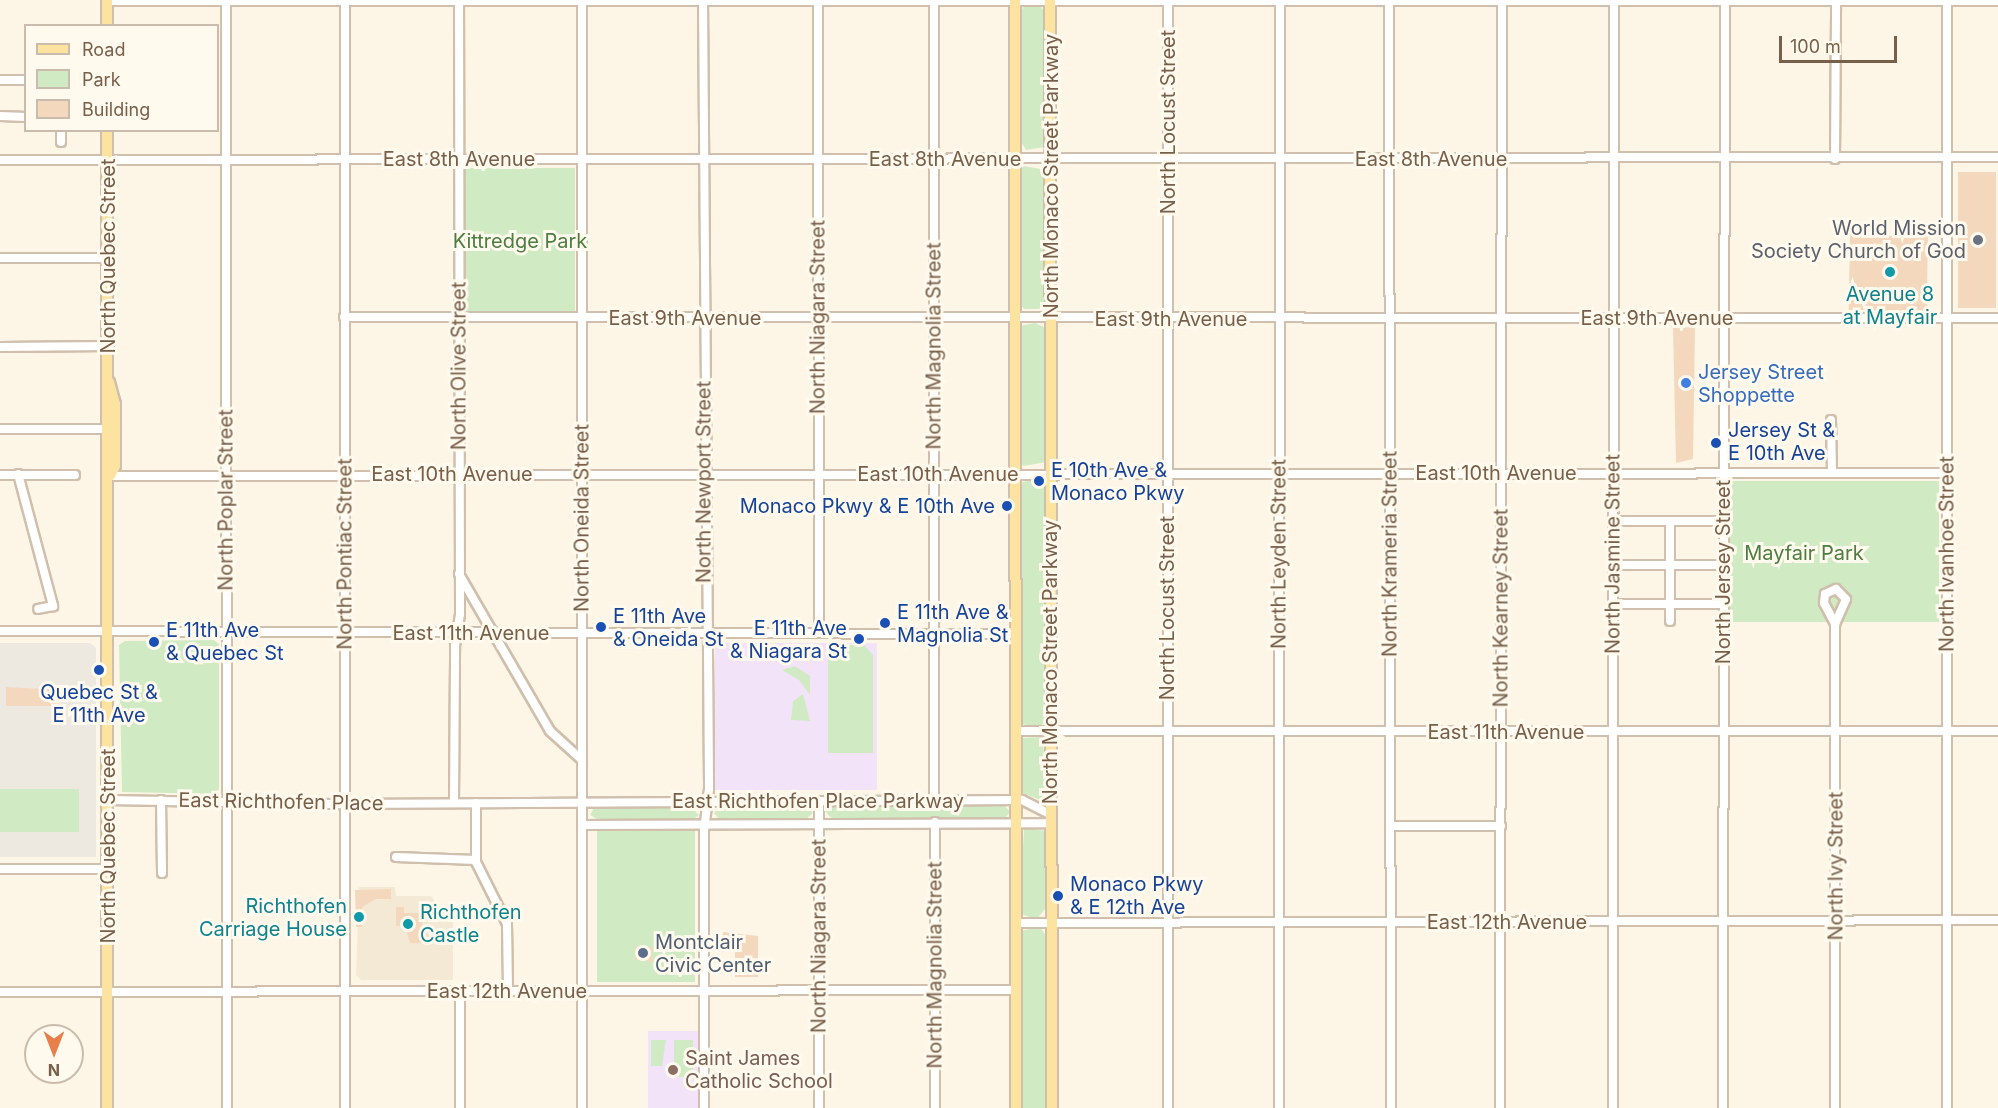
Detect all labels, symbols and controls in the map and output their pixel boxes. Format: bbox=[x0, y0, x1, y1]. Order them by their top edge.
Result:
legend bbox=[24, 24, 219, 132]
scale bar bbox=[1782, 24, 1900, 62]
street label: North Locust Street bbox=[1156, 30, 1180, 214]
street label: North Monaco Street Parkway bbox=[1039, 34, 1063, 318]
text: 100 m bbox=[1790, 36, 1841, 57]
text: Road bbox=[82, 39, 125, 60]
text: Park bbox=[82, 69, 121, 90]
text: Building bbox=[82, 99, 150, 120]
street label: East 8th Avenue bbox=[383, 147, 535, 171]
street label: East 8th Avenue bbox=[869, 147, 1021, 171]
street label: East 8th Avenue bbox=[1355, 147, 1507, 171]
street label: North Quebec Street bbox=[96, 158, 120, 354]
place label: World Mission Society Church of God bbox=[1751, 216, 1966, 263]
street label: North Niagara Street bbox=[806, 220, 830, 414]
park label: Kittredge Park bbox=[453, 229, 587, 253]
marker: World Mission Society Church of God bbox=[1971, 233, 1985, 247]
street label: North Magnolia Street bbox=[922, 242, 946, 450]
marker: Avenue 8 at Mayfair bbox=[1883, 265, 1897, 279]
street label: North Olive Street bbox=[447, 282, 471, 450]
place label: Avenue 8 at Mayfair bbox=[1843, 282, 1937, 329]
street label: East 9th Avenue bbox=[609, 306, 761, 330]
street label: East 9th Avenue bbox=[1581, 306, 1733, 330]
street label: East 9th Avenue bbox=[1095, 307, 1247, 331]
place label: Jersey Street Shoppette bbox=[1698, 360, 1824, 407]
marker: Jersey Street Shoppette bbox=[1679, 376, 1693, 390]
street label: North Newport Street bbox=[692, 381, 716, 583]
street label: North Poplar Street bbox=[214, 409, 238, 591]
place label: Jersey St & E 10th Ave bbox=[1728, 419, 1835, 466]
street label: North Oneida Street bbox=[570, 424, 594, 612]
marker: Jersey St & E 10th Ave bbox=[1709, 436, 1723, 450]
street label: North Krameria Street bbox=[1378, 451, 1402, 657]
street label: North Jasmine Street bbox=[1601, 454, 1625, 654]
street label: North Ivanhoe Street bbox=[1935, 456, 1959, 652]
street label: North Pontiac Street bbox=[333, 458, 357, 650]
place label: E 10th Ave & Monaco Pkwy bbox=[1051, 458, 1185, 505]
street label: North Leyden Street bbox=[1267, 459, 1291, 649]
street label: East 10th Avenue bbox=[1415, 461, 1577, 485]
street label: East 10th Avenue bbox=[371, 462, 533, 486]
street label: East 10th Avenue bbox=[857, 462, 1019, 486]
marker: E 10th Ave & Monaco Pkwy bbox=[1032, 474, 1046, 488]
street label: North Jersey Street bbox=[1711, 480, 1735, 664]
place label: Monaco Pkwy & E 10th Ave bbox=[740, 494, 995, 518]
marker: Monaco Pkwy & E 10th Ave bbox=[1000, 499, 1014, 513]
street label: North Kearney Street bbox=[1489, 509, 1513, 707]
street label: North Locust Street bbox=[1155, 516, 1179, 700]
street label: North Monaco Street Parkway bbox=[1038, 520, 1062, 804]
park label: Mayfair Park bbox=[1744, 541, 1864, 565]
place label: E 11th Ave & Magnolia St bbox=[897, 600, 1009, 647]
place label: E 11th Ave & Oneida St bbox=[613, 604, 724, 651]
place label: E 11th Ave & Niagara St bbox=[730, 616, 847, 663]
marker: E 11th Ave & Magnolia St bbox=[878, 616, 892, 630]
place label: E 11th Ave & Quebec St bbox=[166, 618, 284, 665]
marker: E 11th Ave & Oneida St bbox=[594, 620, 608, 634]
street label: East 11th Avenue bbox=[393, 621, 549, 645]
marker: E 11th Ave & Niagara St bbox=[852, 632, 866, 646]
marker: E 11th Ave & Quebec St bbox=[147, 635, 161, 649]
marker: Quebec St & E 11th Ave bbox=[92, 663, 106, 677]
place label: Quebec St & E 11th Ave bbox=[40, 680, 158, 727]
street label: East 11th Avenue bbox=[1428, 720, 1584, 744]
street label: North Quebec Street bbox=[96, 748, 120, 944]
street label: East Richthofen Place bbox=[178, 788, 384, 816]
street label: East Richthofen Place Parkway bbox=[672, 789, 964, 813]
street label: North Ivy Street bbox=[1824, 792, 1848, 940]
street label: North Niagara Street bbox=[807, 839, 831, 1033]
street label: North Magnolia Street bbox=[923, 861, 947, 1069]
place label: Monaco Pkwy & E 12th Ave bbox=[1070, 873, 1204, 920]
marker: Monaco Pkwy & E 12th Ave bbox=[1051, 889, 1065, 903]
place label: Richthofen Carriage House bbox=[199, 894, 347, 941]
place label: Richthofen Castle bbox=[420, 900, 522, 947]
marker: Richthofen Carriage House bbox=[352, 910, 366, 924]
street label: East 12th Avenue bbox=[1427, 910, 1587, 934]
marker: Richthofen Castle bbox=[401, 917, 415, 931]
place label: Montclair Civic Center bbox=[655, 930, 771, 977]
marker: Montclair Civic Center bbox=[636, 946, 650, 960]
street label: East 12th Avenue bbox=[427, 979, 587, 1003]
north arrow bbox=[24, 1024, 84, 1084]
place label: Saint James Catholic School bbox=[685, 1046, 833, 1093]
text: N bbox=[48, 1060, 60, 1080]
marker: Saint James Catholic School bbox=[666, 1063, 680, 1077]

